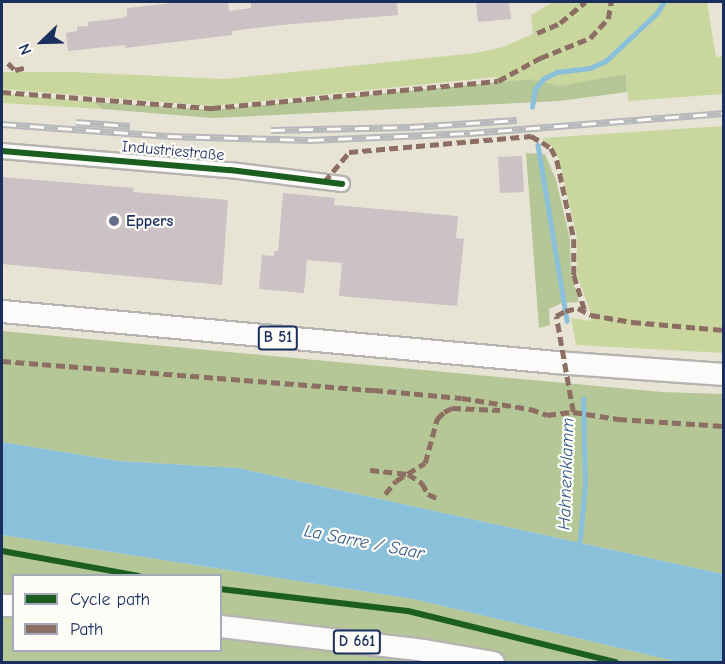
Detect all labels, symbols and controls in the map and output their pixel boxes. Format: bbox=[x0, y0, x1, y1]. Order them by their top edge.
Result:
north arrow bbox=[12, 12, 72, 72]
text: N bbox=[15, 41, 36, 57]
street label: Industriestraße bbox=[121, 137, 225, 165]
place label: Eppers bbox=[126, 211, 173, 231]
marker: Eppers bbox=[107, 214, 121, 228]
road number: B 51 bbox=[257, 326, 299, 350]
water label: Hahnenklamm bbox=[554, 417, 580, 531]
water label: La Sarre / Saar bbox=[302, 521, 426, 565]
legend bbox=[12, 574, 222, 652]
text: Cycle path bbox=[70, 589, 150, 610]
text: Path bbox=[70, 619, 103, 640]
road number: D 661 bbox=[332, 630, 382, 654]

